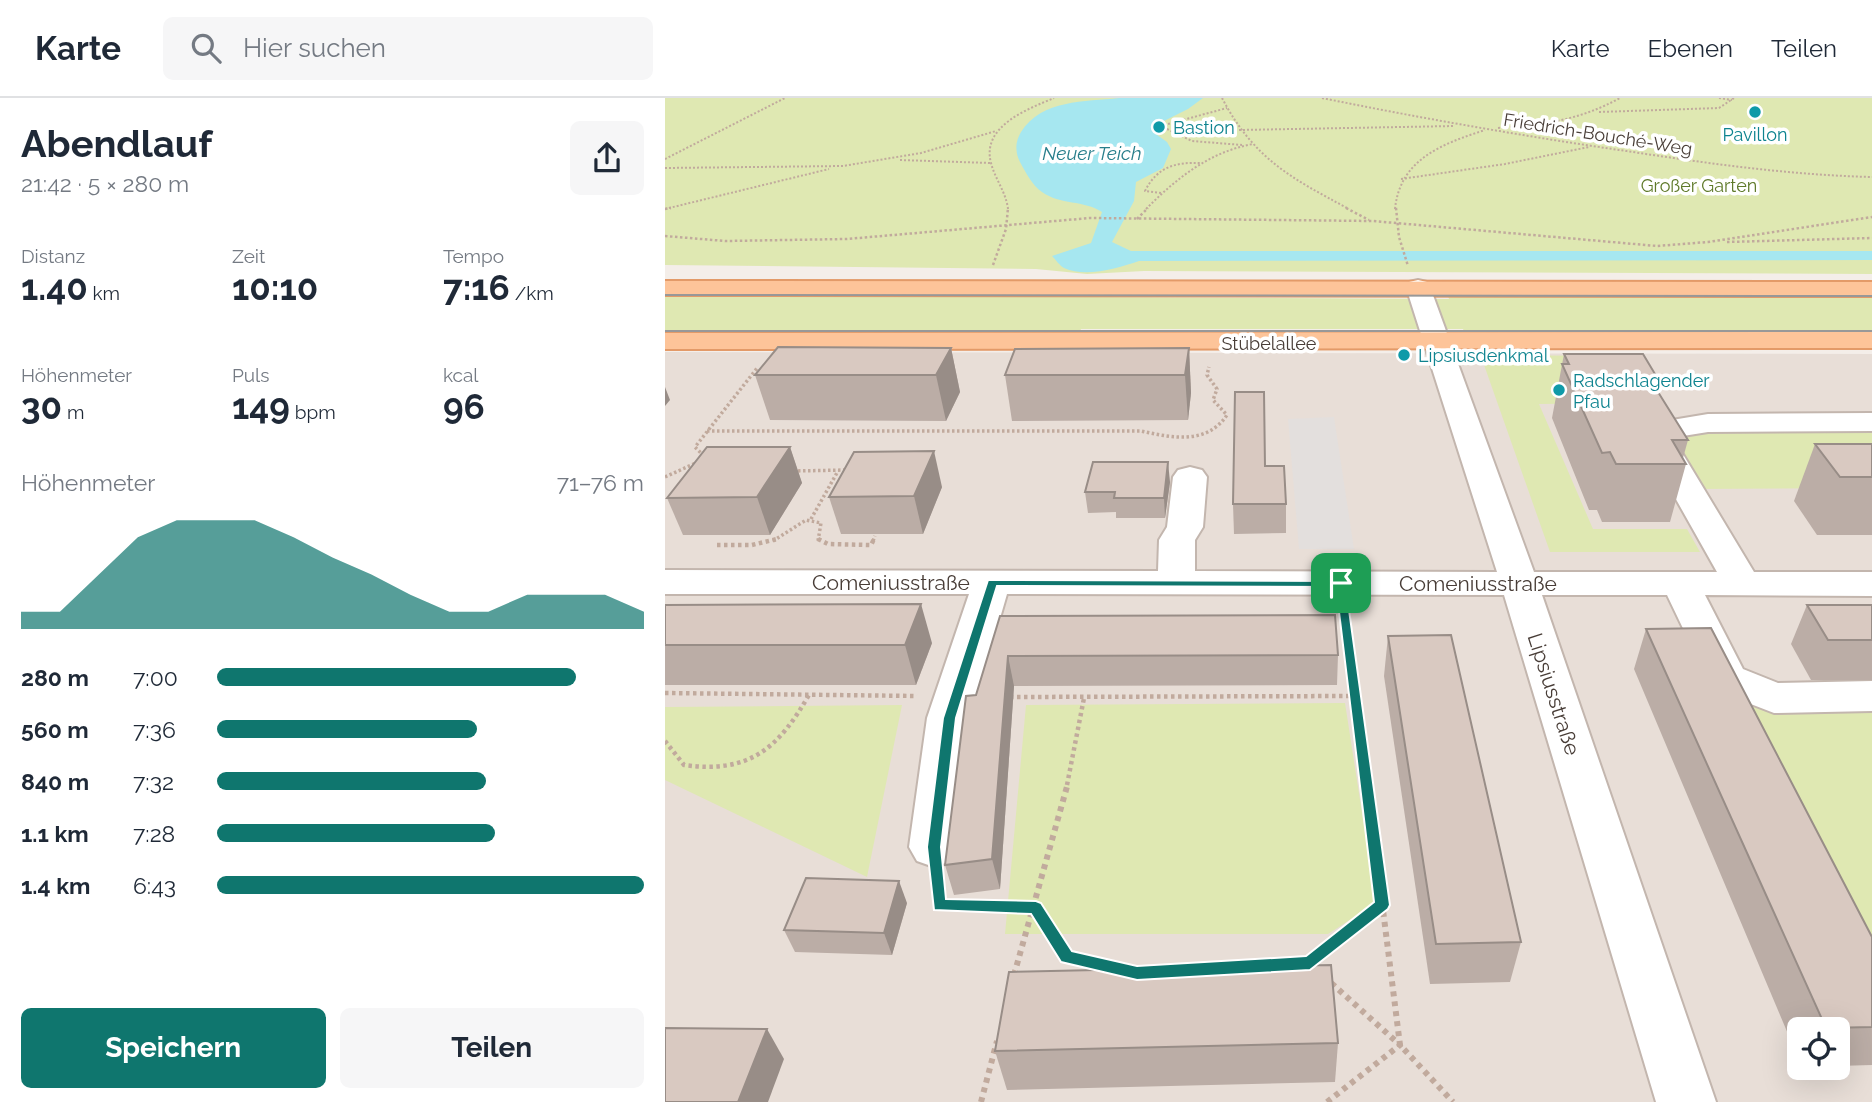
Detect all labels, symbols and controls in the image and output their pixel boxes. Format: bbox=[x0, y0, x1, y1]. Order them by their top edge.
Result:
search box bbox=[163, 17, 653, 80]
text: Karte bbox=[35, 29, 121, 68]
icon: search bbox=[187, 29, 225, 67]
text: Hier suchen bbox=[243, 33, 386, 63]
text: Karte bbox=[1551, 34, 1610, 63]
text: Ebenen bbox=[1648, 34, 1733, 63]
text: Teilen bbox=[1771, 34, 1837, 63]
marker: Pavillon bbox=[1747, 104, 1763, 120]
street label: Friedrich-Bouché-Weg bbox=[1502, 109, 1694, 159]
place label: Bastion bbox=[1173, 117, 1235, 138]
marker: Bastion bbox=[1151, 119, 1167, 135]
text: Abendlauf bbox=[21, 121, 212, 166]
button: share bbox=[570, 121, 644, 195]
place label: Pavillon bbox=[1722, 124, 1788, 145]
water label: Neuer Teich bbox=[1042, 142, 1142, 164]
text: 21:42 · 5 × 280 m bbox=[21, 170, 189, 197]
park label: Großer Garten bbox=[1641, 175, 1757, 196]
text: Distanz bbox=[21, 245, 85, 267]
text: Zeit bbox=[232, 245, 265, 267]
text: Tempo bbox=[443, 245, 504, 267]
text: 1.40 bbox=[21, 267, 88, 308]
text: 10:10 bbox=[232, 267, 318, 308]
text: 7:16 bbox=[443, 267, 510, 308]
text: km bbox=[88, 282, 120, 304]
text: /km bbox=[510, 282, 554, 304]
street label: Stübelallee bbox=[1222, 333, 1317, 354]
place label: Lipsiusdenkmal bbox=[1418, 345, 1549, 366]
marker: Lipsiusdenkmal bbox=[1396, 347, 1412, 363]
text: Höhenmeter bbox=[21, 364, 132, 386]
text: Puls bbox=[232, 364, 269, 386]
text: kcal bbox=[443, 364, 479, 386]
place label: Radschlagender Pfau bbox=[1573, 370, 1710, 412]
marker: Radschlagender Pfau bbox=[1551, 382, 1567, 398]
text: 30 bbox=[21, 386, 62, 427]
text: 149 bbox=[232, 386, 290, 427]
text: 96 bbox=[443, 386, 485, 427]
text: m bbox=[62, 401, 84, 423]
text: bpm bbox=[290, 401, 336, 423]
text: Höhenmeter bbox=[21, 469, 155, 496]
text: 71–76 m bbox=[557, 469, 644, 496]
pin bbox=[1311, 553, 1371, 613]
icon: arrive bbox=[1322, 564, 1360, 602]
street label: Comeniusstraße bbox=[812, 570, 970, 595]
street label: Comeniusstraße bbox=[1399, 571, 1557, 596]
street label: Lipsiusstraße bbox=[1522, 630, 1586, 758]
text: 280 m bbox=[21, 664, 89, 691]
text: 7:00 bbox=[133, 664, 178, 691]
text: 560 m bbox=[21, 716, 89, 743]
text: 7:36 bbox=[133, 716, 176, 743]
text: 840 m bbox=[21, 768, 89, 795]
text: 7:32 bbox=[133, 768, 174, 795]
text: 1.1 km bbox=[21, 820, 89, 847]
text: 7:28 bbox=[133, 820, 175, 847]
text: 1.4 km bbox=[21, 872, 90, 899]
text: 6:43 bbox=[133, 872, 176, 899]
button: Speichern bbox=[21, 1008, 326, 1088]
button: Teilen bbox=[340, 1008, 644, 1088]
map controls bbox=[1787, 1017, 1850, 1080]
button: locate bbox=[1787, 1017, 1850, 1080]

